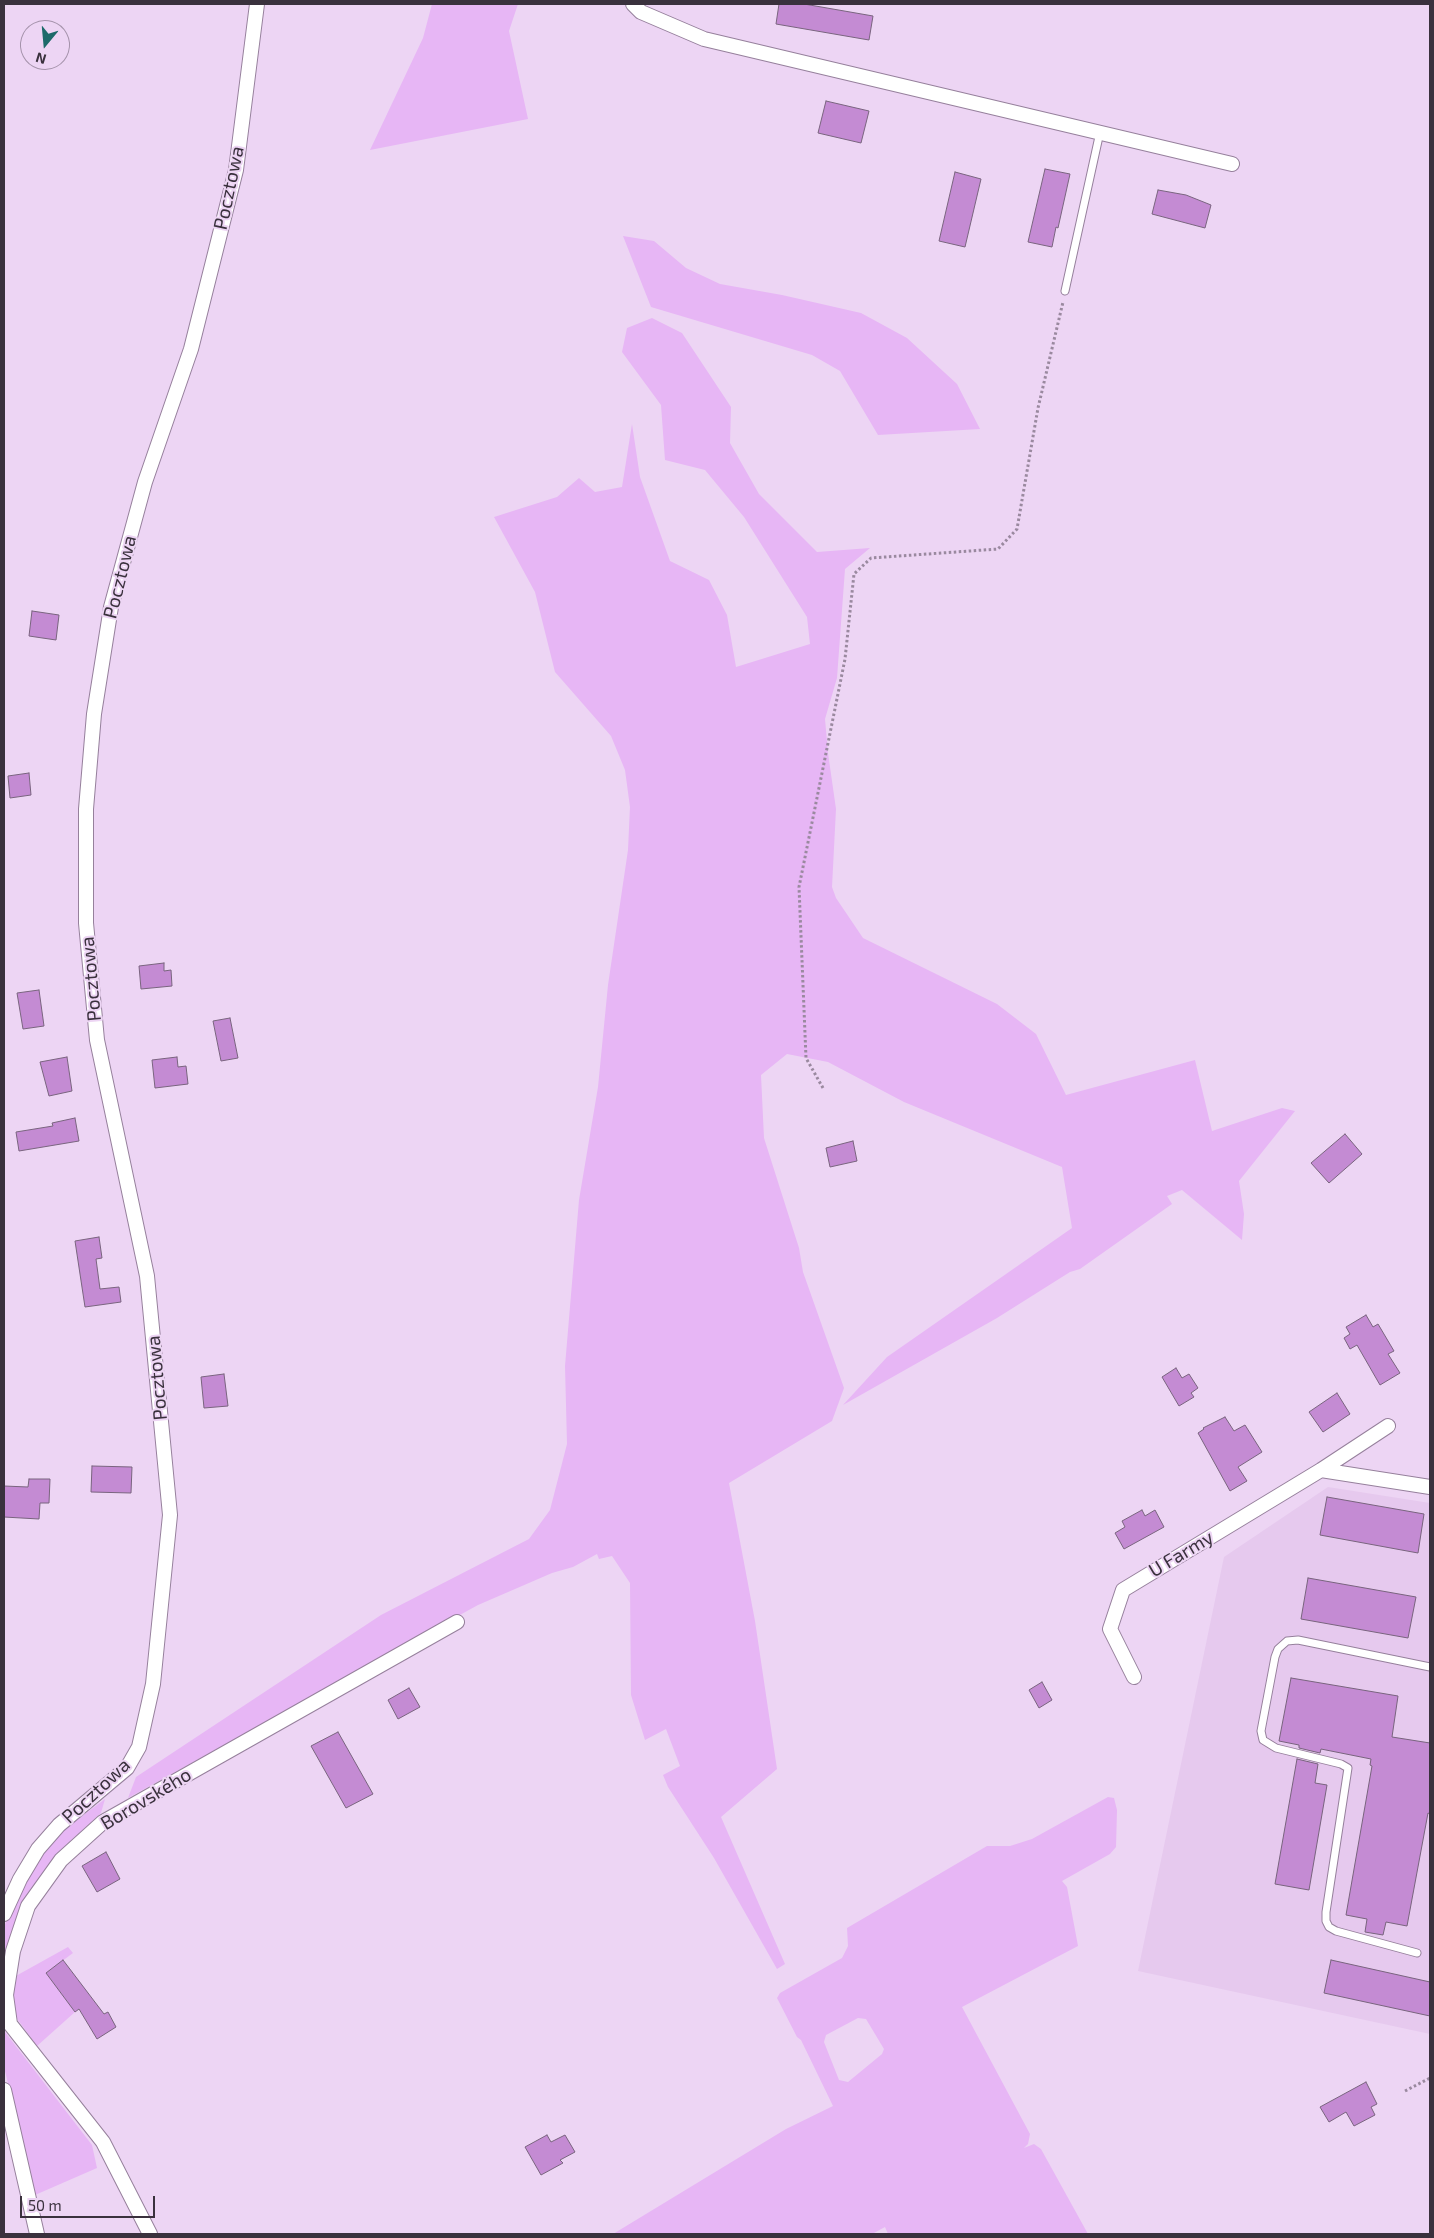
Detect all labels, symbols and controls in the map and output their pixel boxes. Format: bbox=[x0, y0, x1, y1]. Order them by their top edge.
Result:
north arrow bbox=[20, 20, 70, 70]
text: N bbox=[33, 49, 48, 68]
street label: Pocztowa bbox=[209, 144, 249, 232]
street label: Pocztowa bbox=[99, 533, 141, 621]
street label: Pocztowa bbox=[76, 936, 106, 1022]
street label: Pocztowa bbox=[142, 1335, 172, 1421]
street label: U Farmy bbox=[1145, 1526, 1217, 1582]
street label: Pocztowa bbox=[57, 1754, 135, 1828]
street label: Borovského bbox=[97, 1763, 195, 1835]
scale bar bbox=[22, 2186, 158, 2218]
text: 50 m bbox=[28, 2196, 62, 2214]

